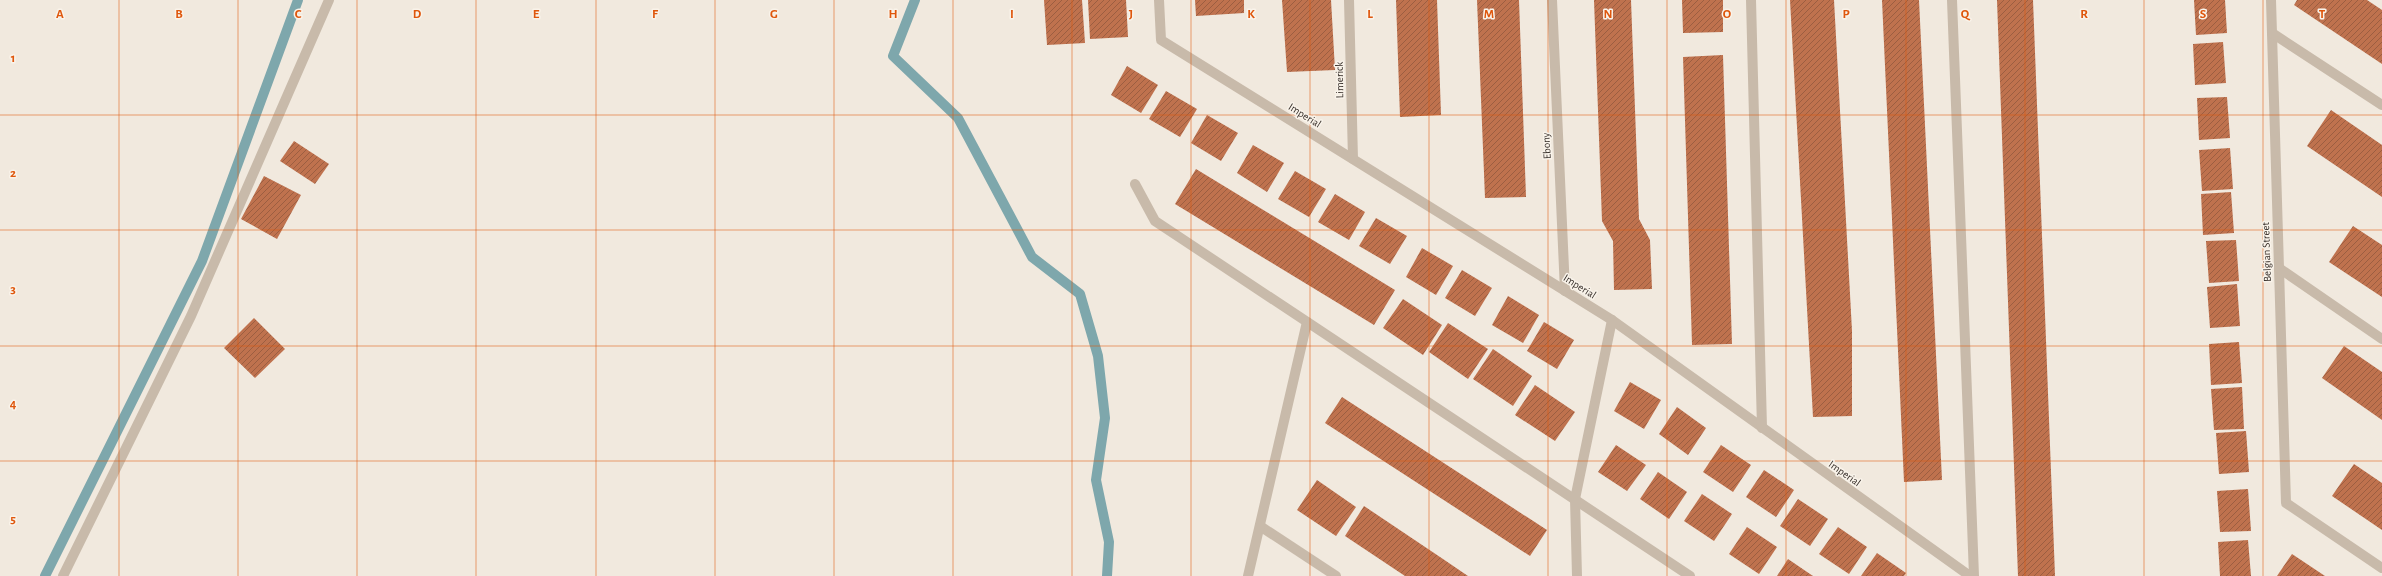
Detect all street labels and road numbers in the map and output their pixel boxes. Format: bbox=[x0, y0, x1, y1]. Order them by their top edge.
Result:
street label: Limerick bbox=[1334, 62, 1345, 98]
street label: Imperial bbox=[1286, 101, 1323, 130]
street label: Ebony bbox=[1540, 132, 1553, 159]
street label: Belgian Street bbox=[2260, 221, 2273, 282]
street label: Imperial bbox=[1561, 272, 1598, 301]
street label: Imperial bbox=[1827, 458, 1863, 488]

